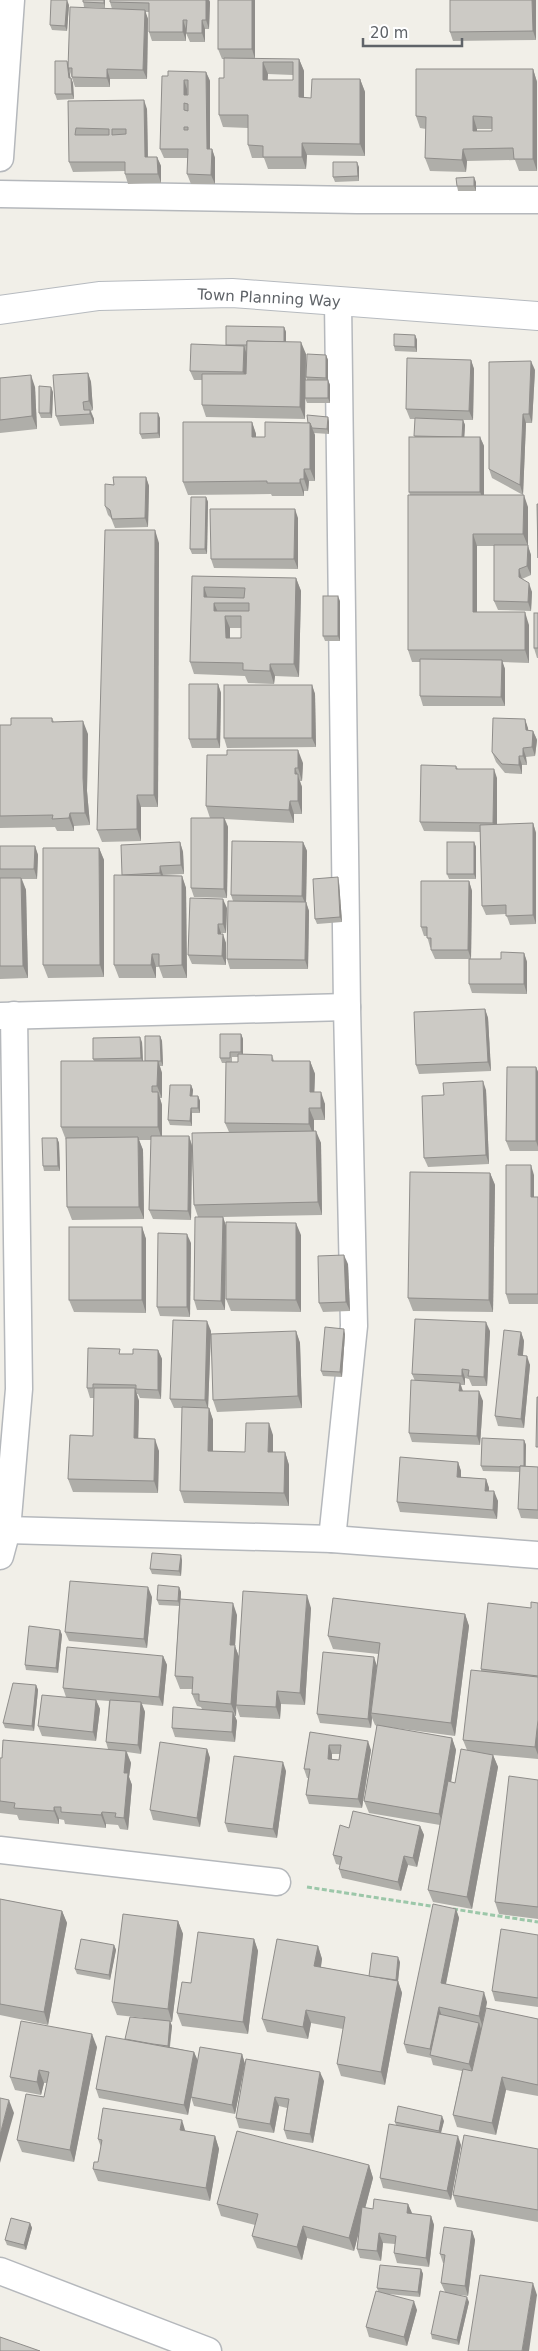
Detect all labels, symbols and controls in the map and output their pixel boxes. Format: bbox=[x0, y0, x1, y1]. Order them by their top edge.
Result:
scale bar bbox=[363, 15, 462, 47]
text: 20 m bbox=[370, 24, 408, 42]
street label: Town Planning Way bbox=[196, 285, 341, 311]

